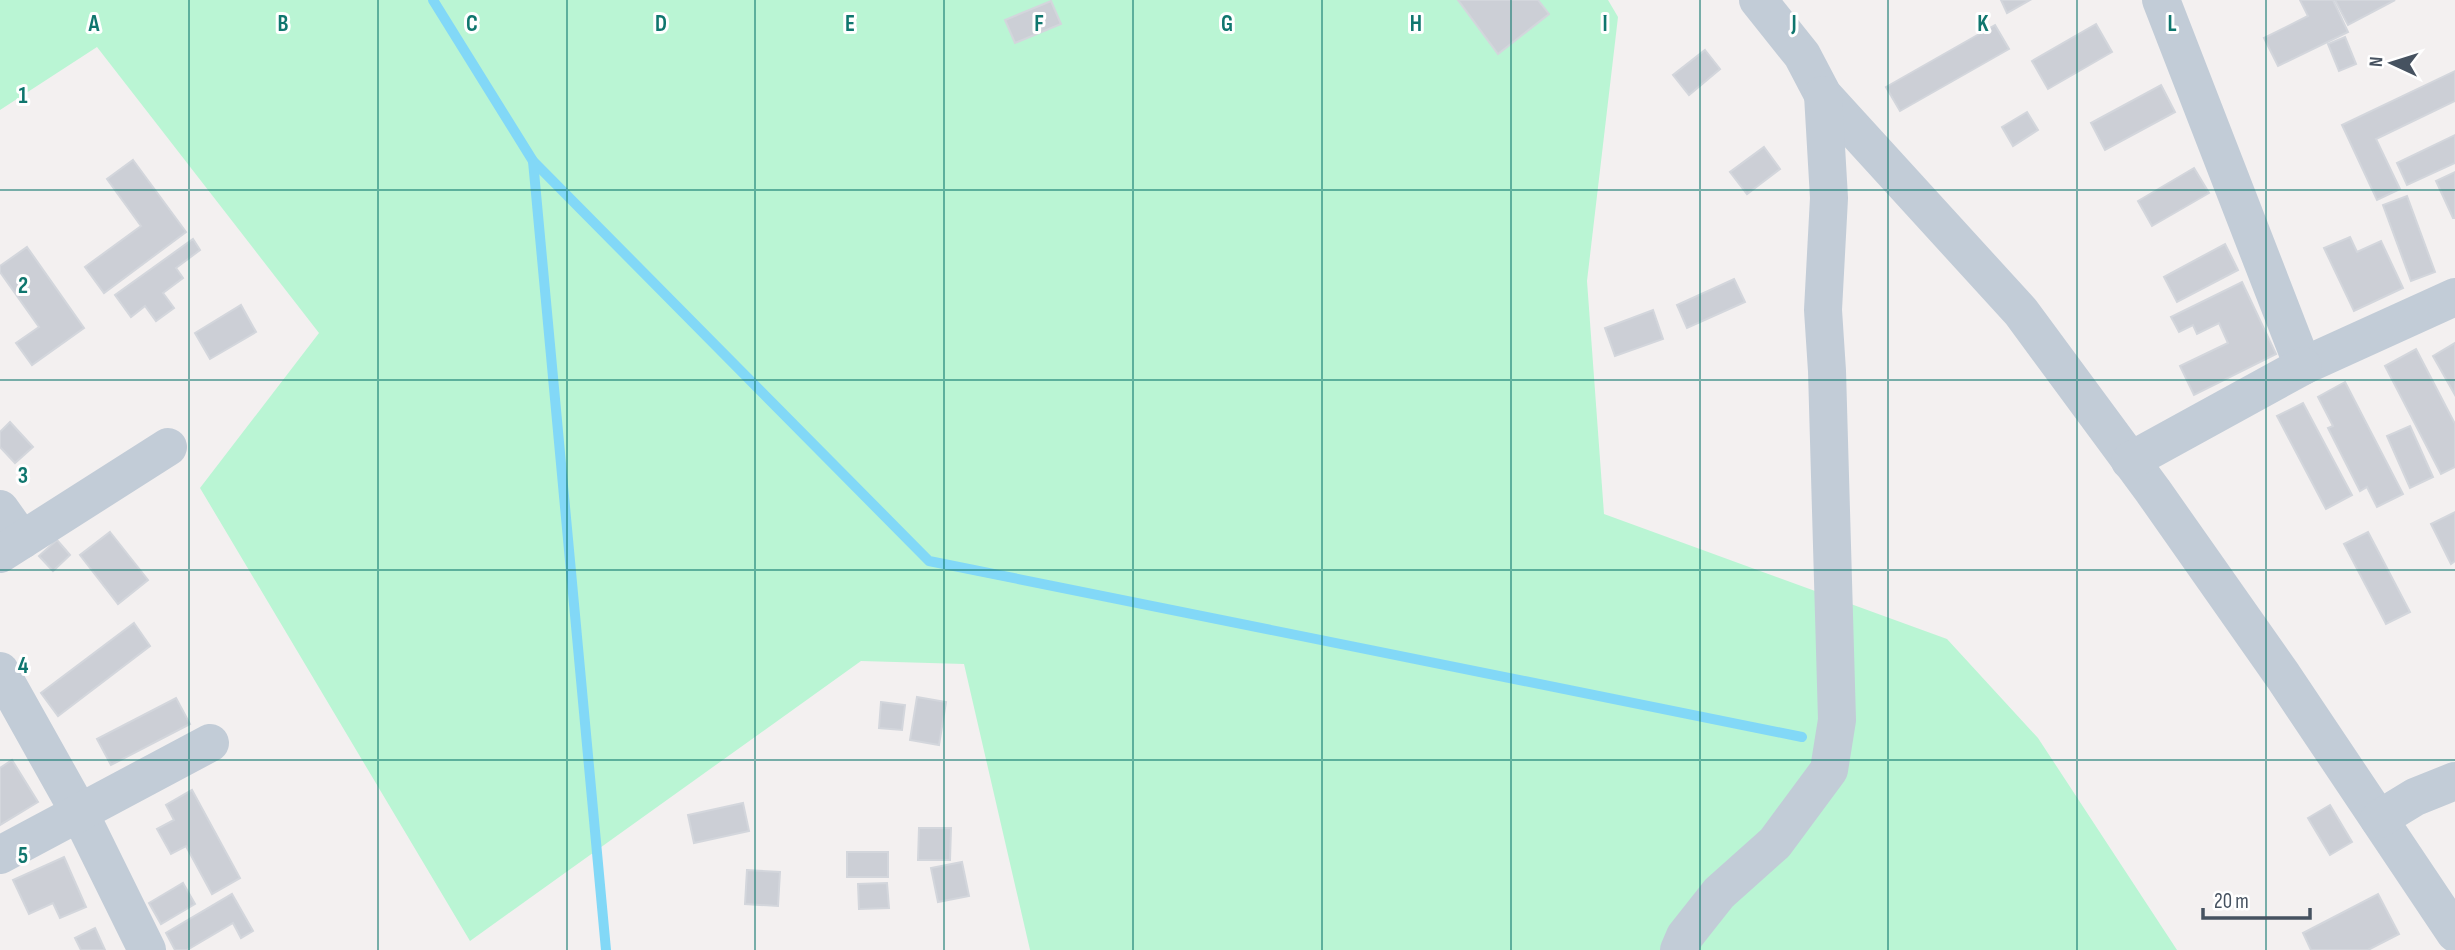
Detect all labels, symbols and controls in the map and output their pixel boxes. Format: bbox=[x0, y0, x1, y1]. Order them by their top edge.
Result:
text: A bbox=[88, 10, 101, 38]
text: B bbox=[278, 10, 289, 38]
text: C bbox=[466, 10, 478, 38]
text: D bbox=[655, 10, 667, 38]
text: E bbox=[845, 10, 855, 38]
text: F bbox=[1034, 10, 1044, 38]
text: G bbox=[1221, 10, 1233, 38]
text: H bbox=[1410, 10, 1422, 38]
text: I bbox=[1602, 10, 1608, 38]
text: J bbox=[1790, 10, 1797, 38]
text: K bbox=[1977, 10, 1989, 38]
text: L bbox=[2167, 10, 2177, 38]
north arrow bbox=[2357, 28, 2427, 98]
text: N bbox=[2365, 56, 2388, 68]
text: 1 bbox=[18, 82, 28, 110]
text: 2 bbox=[18, 272, 28, 300]
text: 3 bbox=[18, 462, 28, 490]
text: 4 bbox=[18, 652, 29, 680]
text: 5 bbox=[18, 842, 28, 870]
scale bar bbox=[2203, 876, 2310, 920]
text: 20 m bbox=[2214, 889, 2249, 914]

